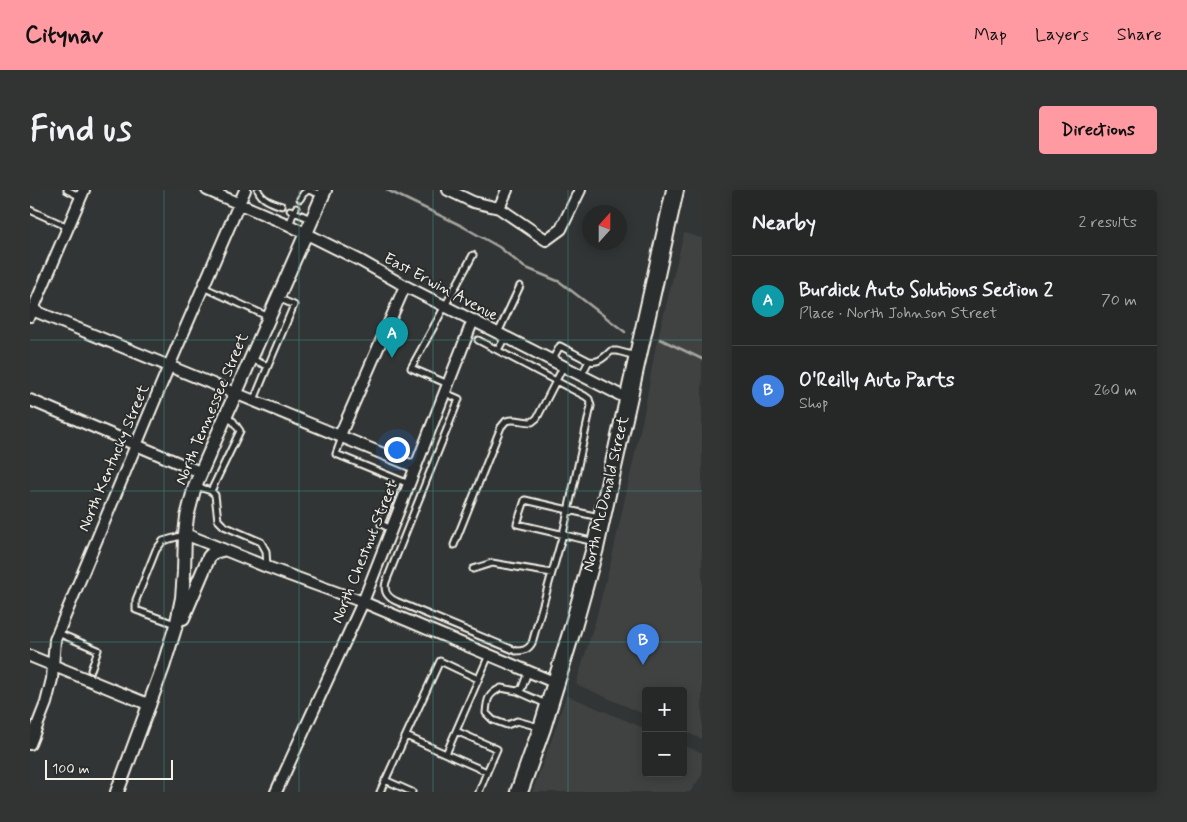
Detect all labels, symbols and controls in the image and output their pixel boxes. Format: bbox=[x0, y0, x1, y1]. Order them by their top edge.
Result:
text: Citynav bbox=[25, 20, 103, 51]
text: Map bbox=[974, 23, 1007, 47]
text: Layers bbox=[1035, 23, 1089, 47]
text: Share bbox=[1117, 23, 1162, 47]
button: Directions bbox=[1039, 106, 1157, 154]
text: Find us bbox=[30, 107, 132, 153]
north arrow bbox=[582, 205, 627, 250]
text: Nearby bbox=[752, 209, 816, 237]
text: 2 results bbox=[1079, 212, 1137, 233]
street label: East Erwin Avenue bbox=[380, 248, 502, 326]
text: Burdick Auto Solutions Section 2 bbox=[799, 278, 1053, 303]
text: A bbox=[763, 290, 773, 311]
text: 70 m bbox=[1101, 290, 1137, 311]
text: Place · North Johnson Street bbox=[799, 303, 997, 324]
pin: A bbox=[376, 317, 408, 358]
street label: North Tennessee Street bbox=[170, 329, 254, 488]
text: O'Reilly Auto Parts bbox=[799, 368, 954, 393]
text: B bbox=[763, 380, 773, 401]
text: 260 m bbox=[1094, 380, 1137, 401]
street label: North Kentucky Street bbox=[73, 381, 155, 535]
text: Shop bbox=[799, 393, 828, 414]
street label: North McDonald Street bbox=[578, 413, 634, 574]
your location bbox=[384, 437, 410, 463]
street label: North Chestnut Street bbox=[327, 477, 403, 627]
pin: B bbox=[627, 624, 659, 665]
map controls bbox=[642, 687, 687, 777]
button: + bbox=[642, 687, 687, 732]
button: − bbox=[642, 732, 687, 777]
scale bar bbox=[45, 757, 172, 780]
text: 100 m bbox=[52, 760, 90, 778]

